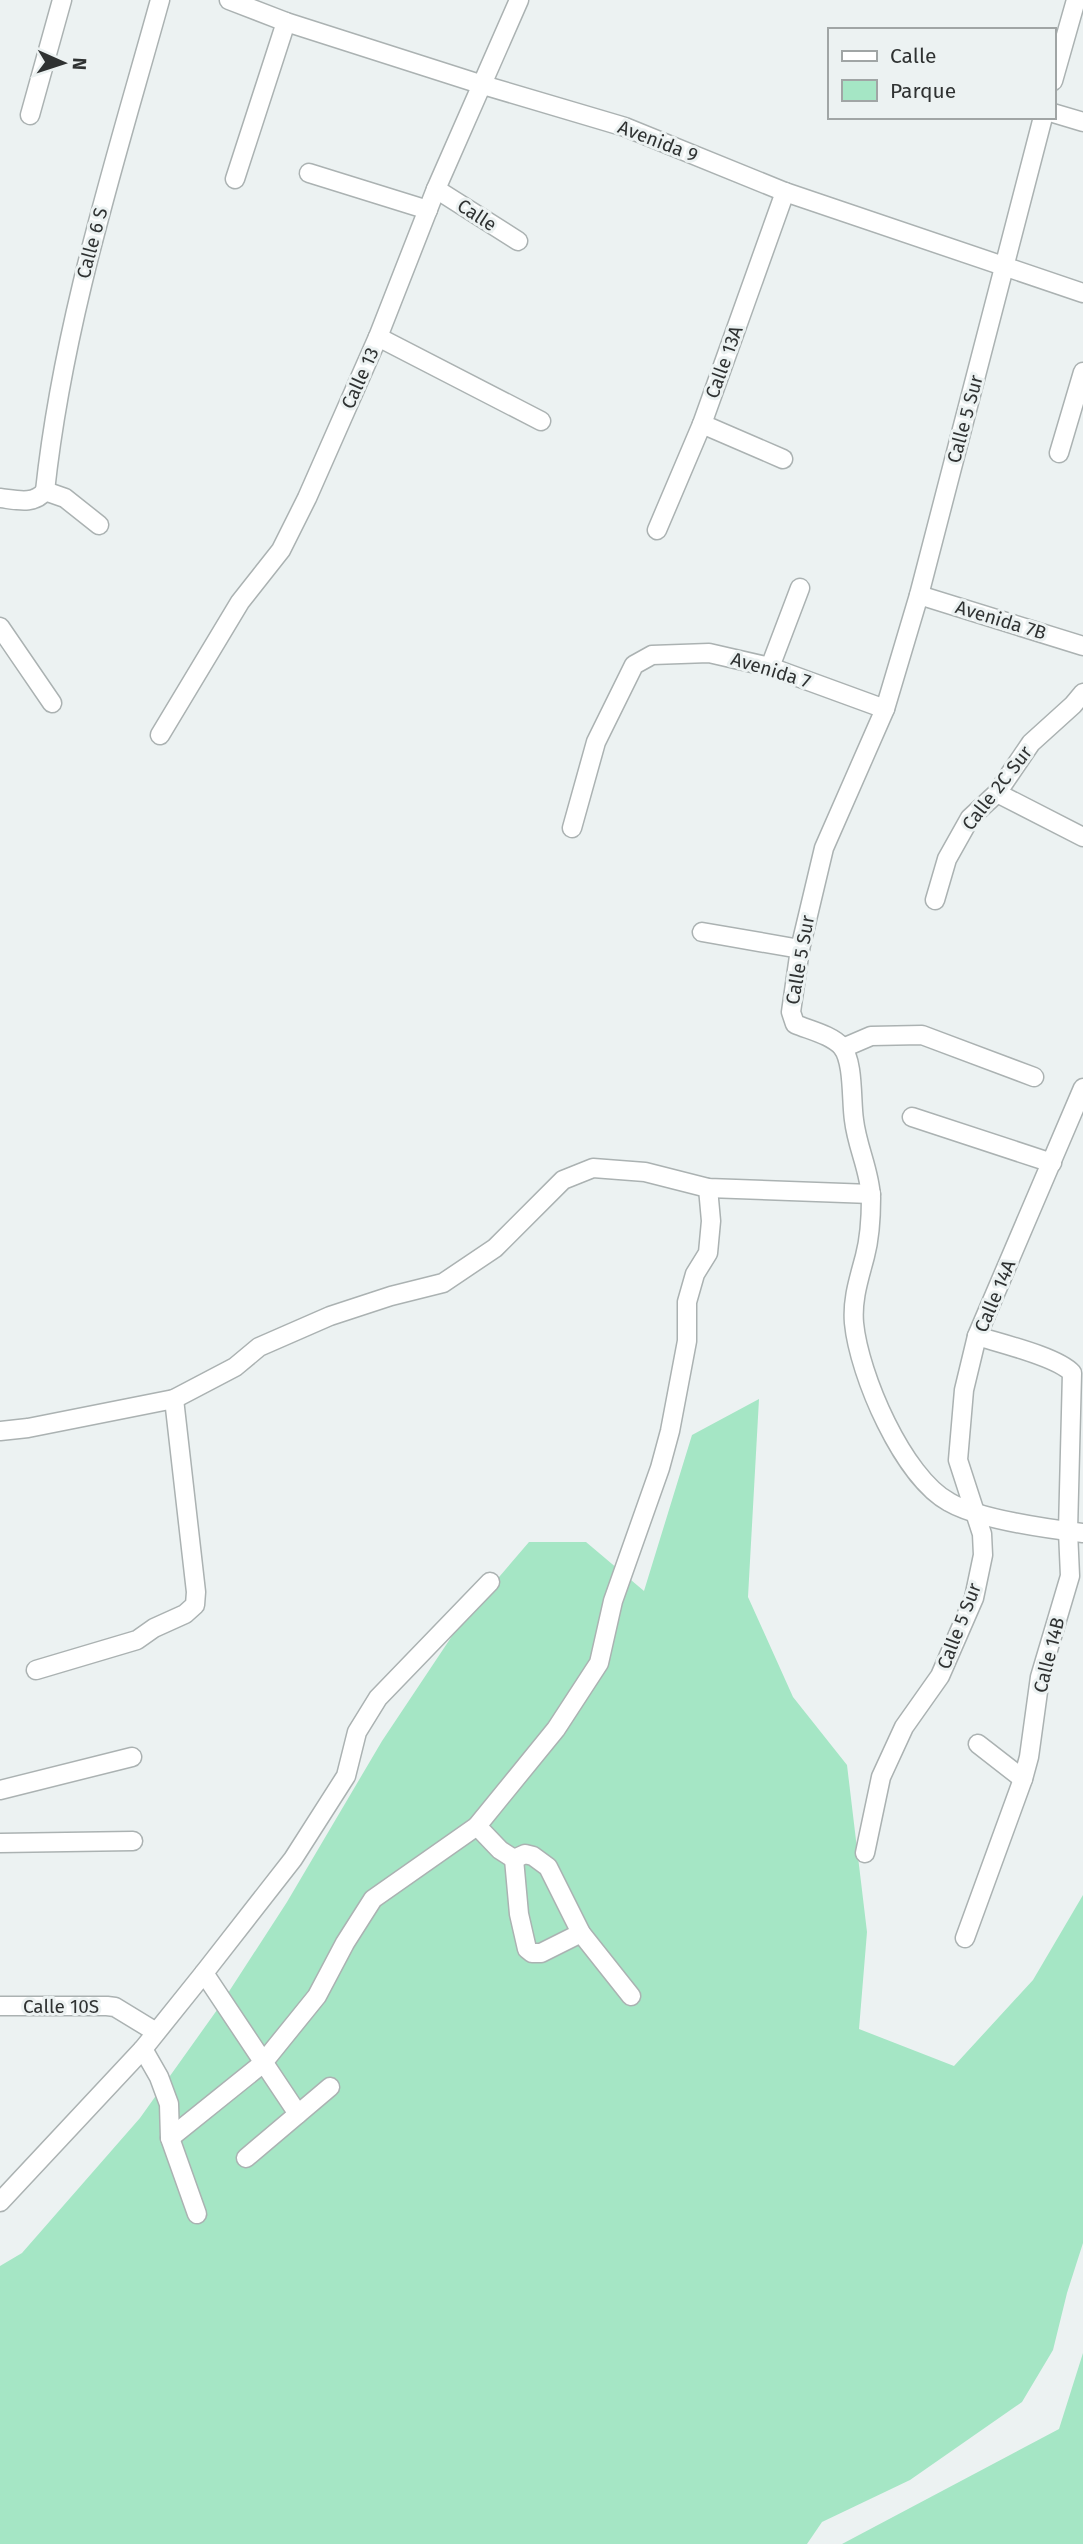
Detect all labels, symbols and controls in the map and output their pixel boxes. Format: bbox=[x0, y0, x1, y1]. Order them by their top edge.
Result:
north arrow bbox=[28, 28, 98, 98]
legend bbox=[828, 28, 1055, 119]
text: Calle bbox=[890, 43, 936, 69]
text: N bbox=[68, 57, 91, 71]
text: Parque bbox=[890, 78, 956, 104]
street label: Avenida 9 bbox=[615, 115, 701, 167]
street label: Calle bbox=[453, 194, 501, 236]
street label: Calle 6 S bbox=[72, 205, 112, 281]
street label: Calle 13A bbox=[700, 322, 748, 401]
street label: Calle 13 bbox=[336, 344, 384, 412]
street label: Calle 5 Sur bbox=[942, 372, 988, 466]
street label: Avenida 7B bbox=[953, 595, 1049, 645]
street label: Avenida 7 bbox=[728, 647, 814, 693]
street label: Calle 2C Sur bbox=[957, 741, 1037, 835]
street label: Calle 5 Sur bbox=[781, 913, 819, 1006]
street label: Calle 14A bbox=[970, 1256, 1021, 1336]
street label: Calle 5 Sur bbox=[932, 1579, 986, 1672]
street label: Calle 14B bbox=[1029, 1615, 1069, 1695]
street label: Calle 10S bbox=[23, 1995, 99, 2018]

